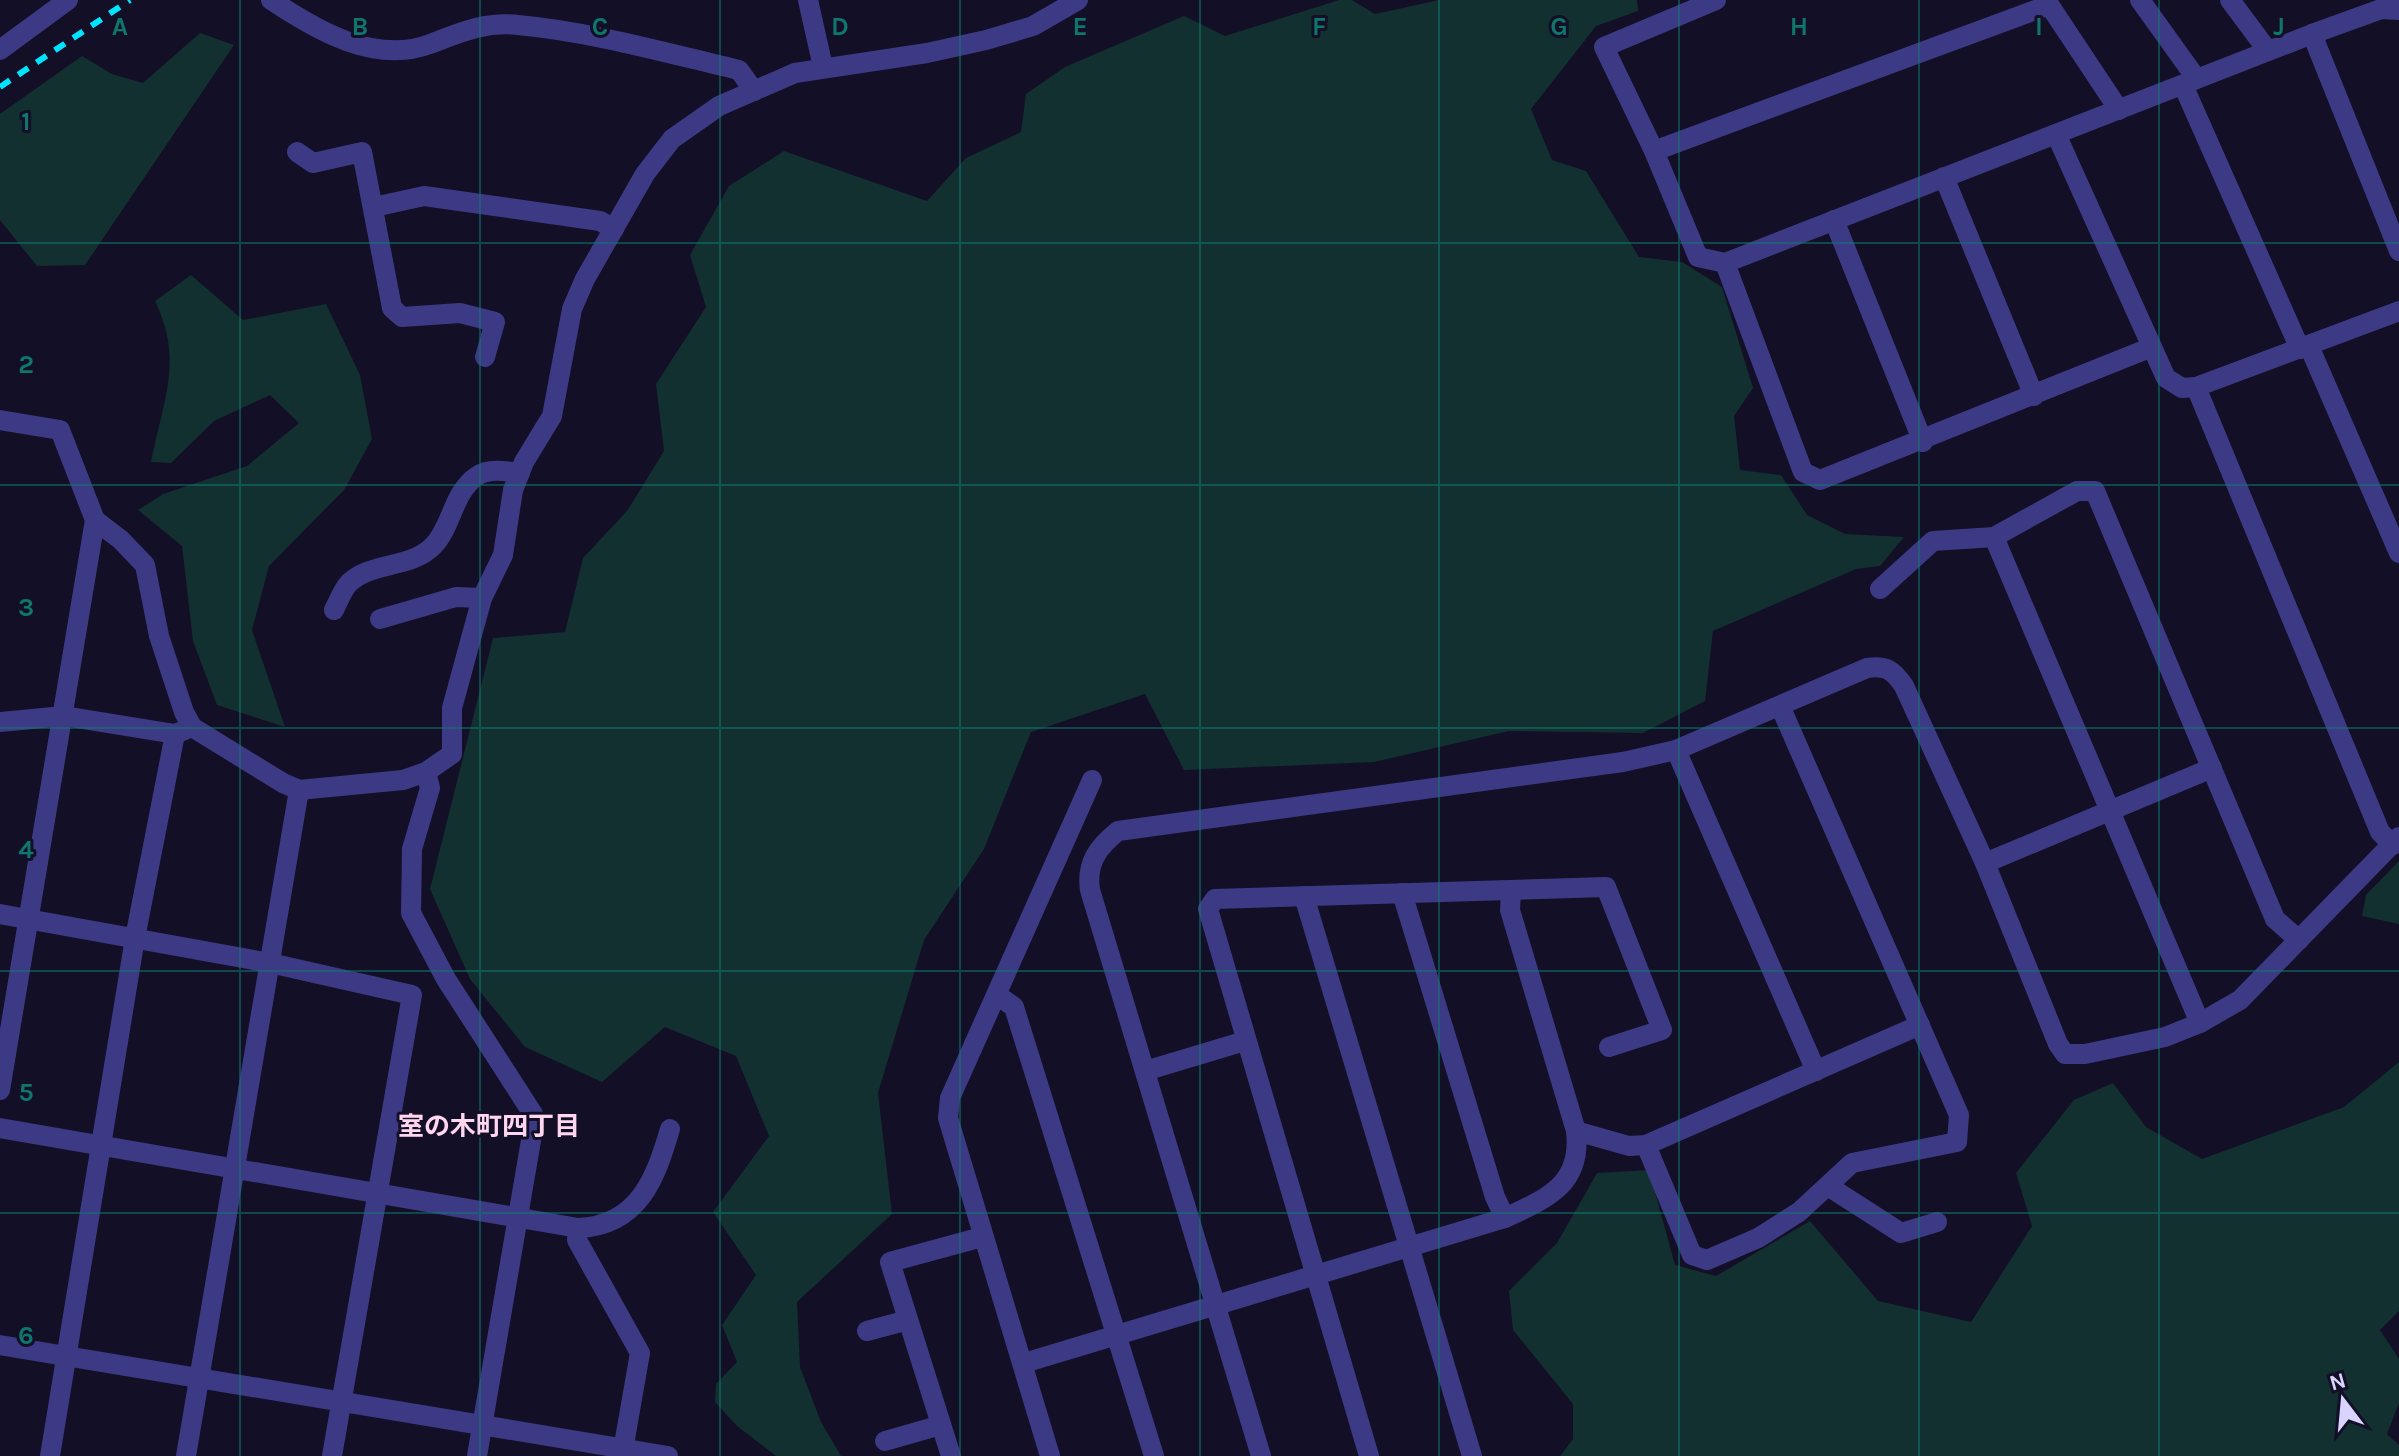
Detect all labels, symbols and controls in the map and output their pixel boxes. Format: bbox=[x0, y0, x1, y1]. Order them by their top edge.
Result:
text: A bbox=[112, 11, 128, 42]
text: B bbox=[352, 11, 368, 42]
text: C bbox=[592, 11, 608, 42]
text: D bbox=[831, 11, 849, 42]
text: E bbox=[1072, 11, 1088, 42]
text: F bbox=[1312, 11, 1326, 42]
text: G bbox=[1550, 11, 1568, 42]
text: H bbox=[1790, 11, 1808, 42]
text: I bbox=[2035, 11, 2043, 42]
text: J bbox=[2273, 11, 2285, 42]
text: 1 bbox=[21, 106, 31, 137]
text: 2 bbox=[18, 349, 34, 380]
text: 3 bbox=[18, 592, 34, 623]
text: 4 bbox=[18, 834, 34, 865]
text: 5 bbox=[18, 1077, 34, 1108]
district label: 室の木町四丁目 bbox=[398, 1111, 580, 1142]
text: 6 bbox=[18, 1320, 34, 1351]
north arrow bbox=[2303, 1360, 2383, 1440]
text: N bbox=[2327, 1367, 2349, 1396]

